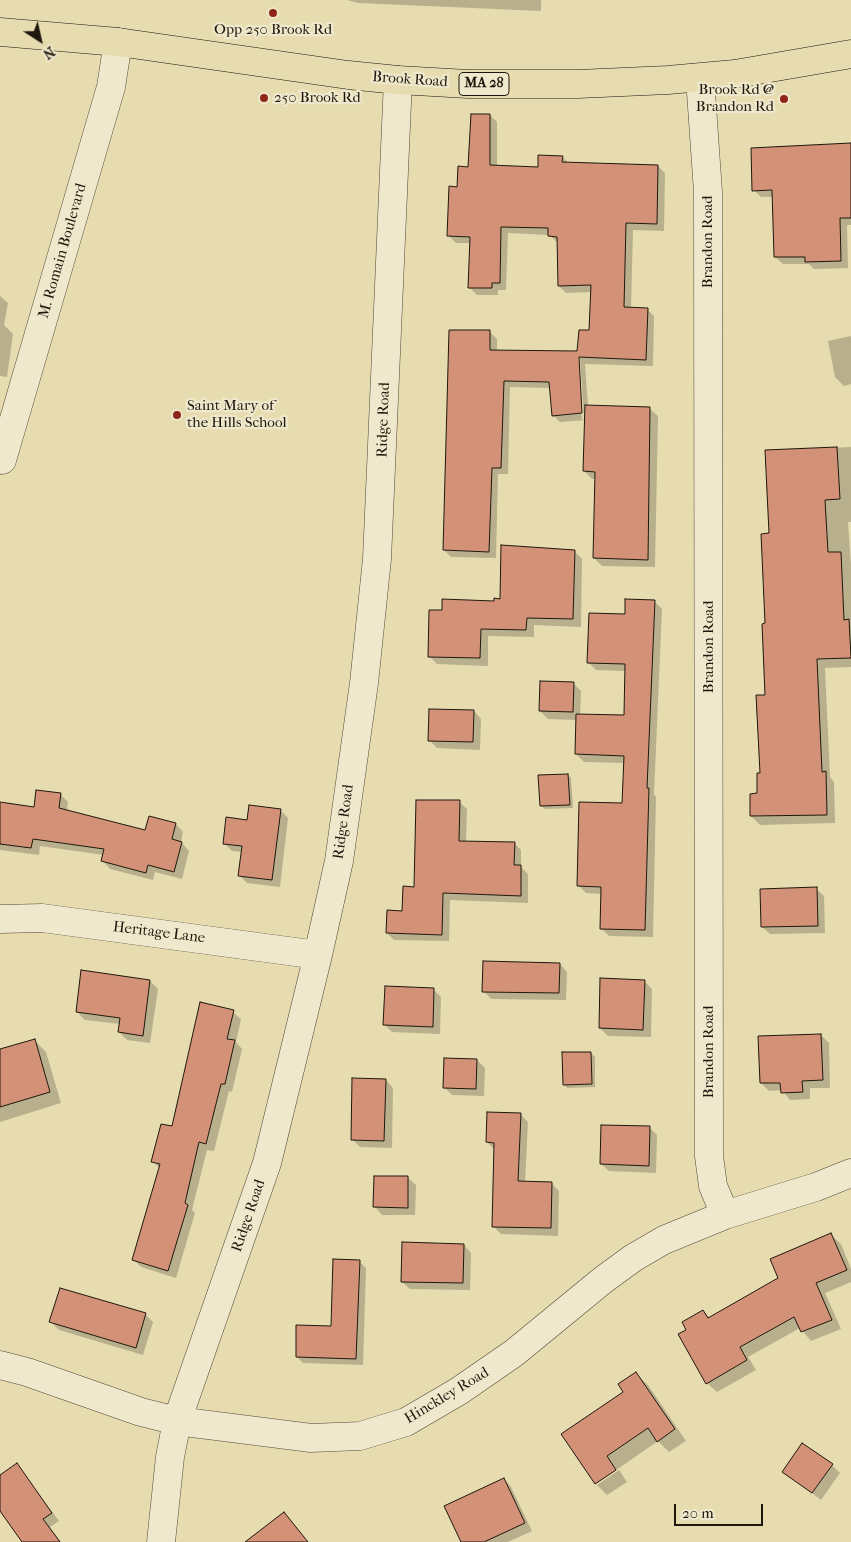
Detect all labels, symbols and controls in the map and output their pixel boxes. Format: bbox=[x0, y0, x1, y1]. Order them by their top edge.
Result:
marker: Opp 250 Brook Rd bbox=[267, 7, 279, 19]
north arrow bbox=[15, 15, 65, 65]
place label: Opp 250 Brook Rd bbox=[214, 21, 332, 39]
text: N bbox=[40, 43, 58, 63]
street label: Brook Road bbox=[372, 68, 448, 92]
road number: MA 28 bbox=[459, 72, 509, 96]
place label: Brook Rd @ Brandon Rd bbox=[696, 81, 774, 116]
place label: 250 Brook Rd bbox=[274, 89, 361, 107]
marker: 250 Brook Rd bbox=[258, 92, 270, 104]
marker: Brook Rd @ Brandon Rd bbox=[778, 93, 790, 105]
street label: M. Romain Boulevard bbox=[35, 181, 91, 321]
street label: Brandon Road bbox=[699, 196, 717, 288]
street label: Ridge Road bbox=[374, 382, 394, 458]
place label: Saint Mary of the Hills School bbox=[187, 397, 287, 432]
marker: Saint Mary of the Hills School bbox=[171, 409, 183, 421]
street label: Brandon Road bbox=[700, 601, 718, 693]
street label: Ridge Road bbox=[330, 783, 358, 861]
street label: Heritage Lane bbox=[112, 918, 206, 948]
street label: Brandon Road bbox=[700, 1006, 718, 1098]
street label: Ridge Road bbox=[228, 1177, 270, 1255]
street label: Hinckley Road bbox=[402, 1364, 492, 1428]
scale bar bbox=[676, 1494, 765, 1526]
text: 20 m bbox=[682, 1504, 714, 1522]

